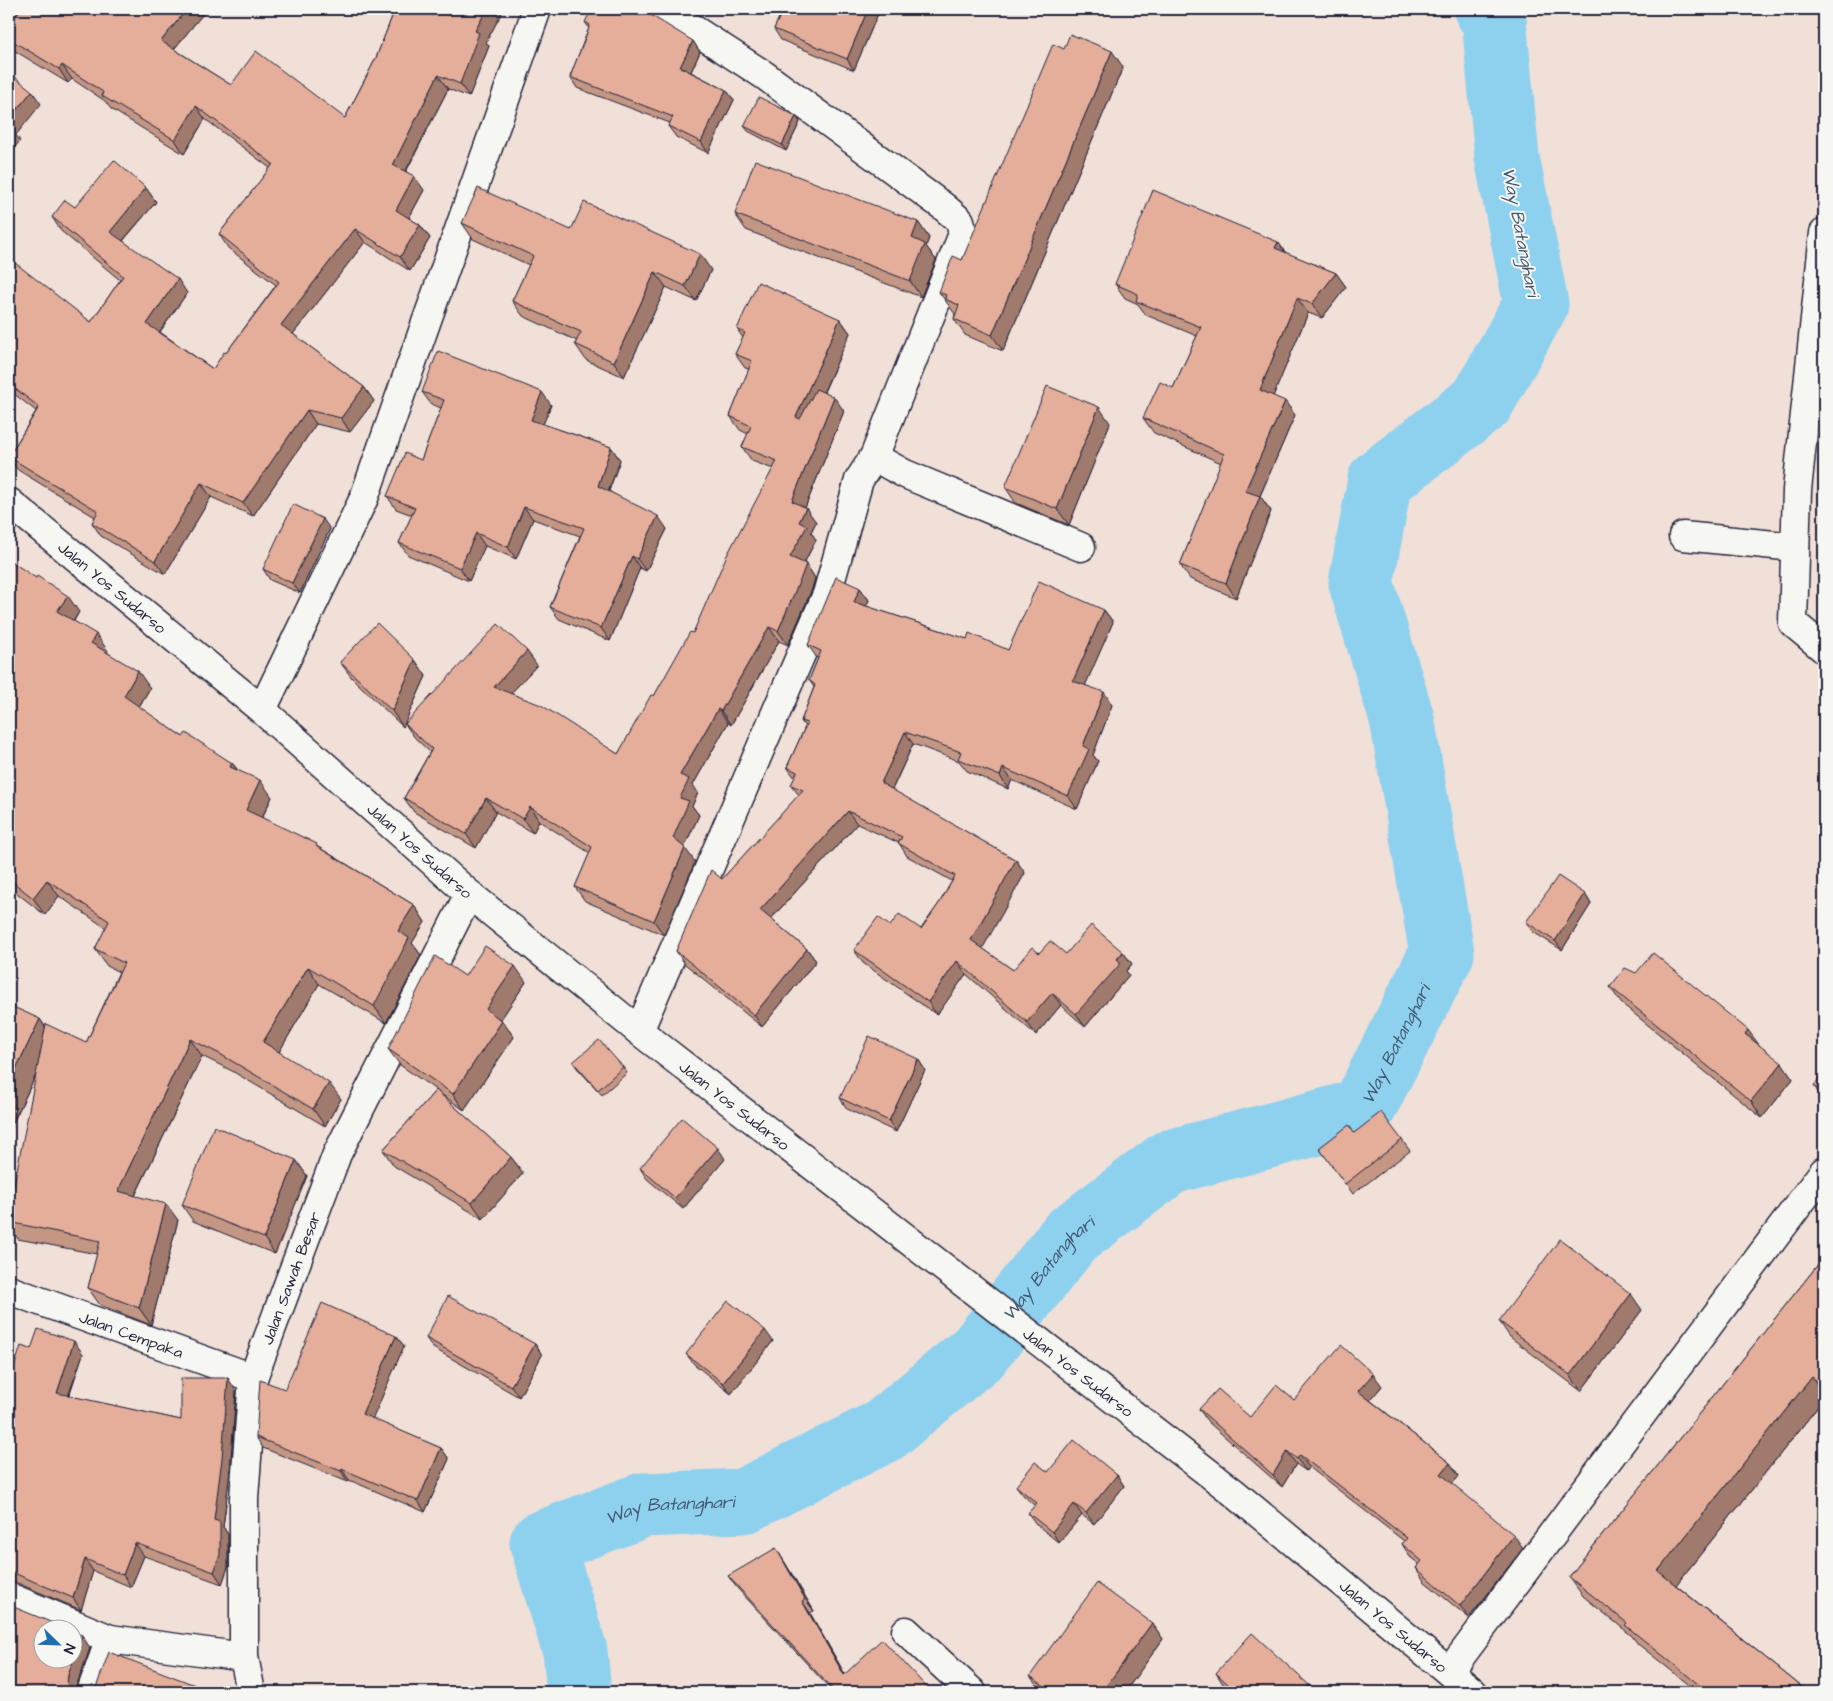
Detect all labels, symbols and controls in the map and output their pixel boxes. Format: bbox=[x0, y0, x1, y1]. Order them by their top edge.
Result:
water label: Way Batanghari bbox=[1495, 166, 1546, 301]
street label: Jalan Yos Sudarso bbox=[53, 537, 171, 639]
street label: Jalan Yos Sudarso bbox=[362, 798, 477, 904]
water label: Way Batanghari bbox=[1355, 979, 1438, 1109]
street label: Jalan Yos Sudarso bbox=[674, 1056, 794, 1156]
street label: Jalan Sawah Besar bbox=[257, 1208, 327, 1348]
water label: Way Batanghari bbox=[997, 1209, 1102, 1326]
street label: Jalan Cempaka bbox=[76, 1306, 186, 1364]
street label: Jalan Yos Sudarso bbox=[1018, 1323, 1138, 1423]
water label: Way Batanghari bbox=[602, 1489, 737, 1531]
street label: Jalan Yos Sudarso bbox=[1335, 1575, 1452, 1678]
north arrow bbox=[32, 1618, 82, 1668]
text: N bbox=[58, 1641, 80, 1657]

